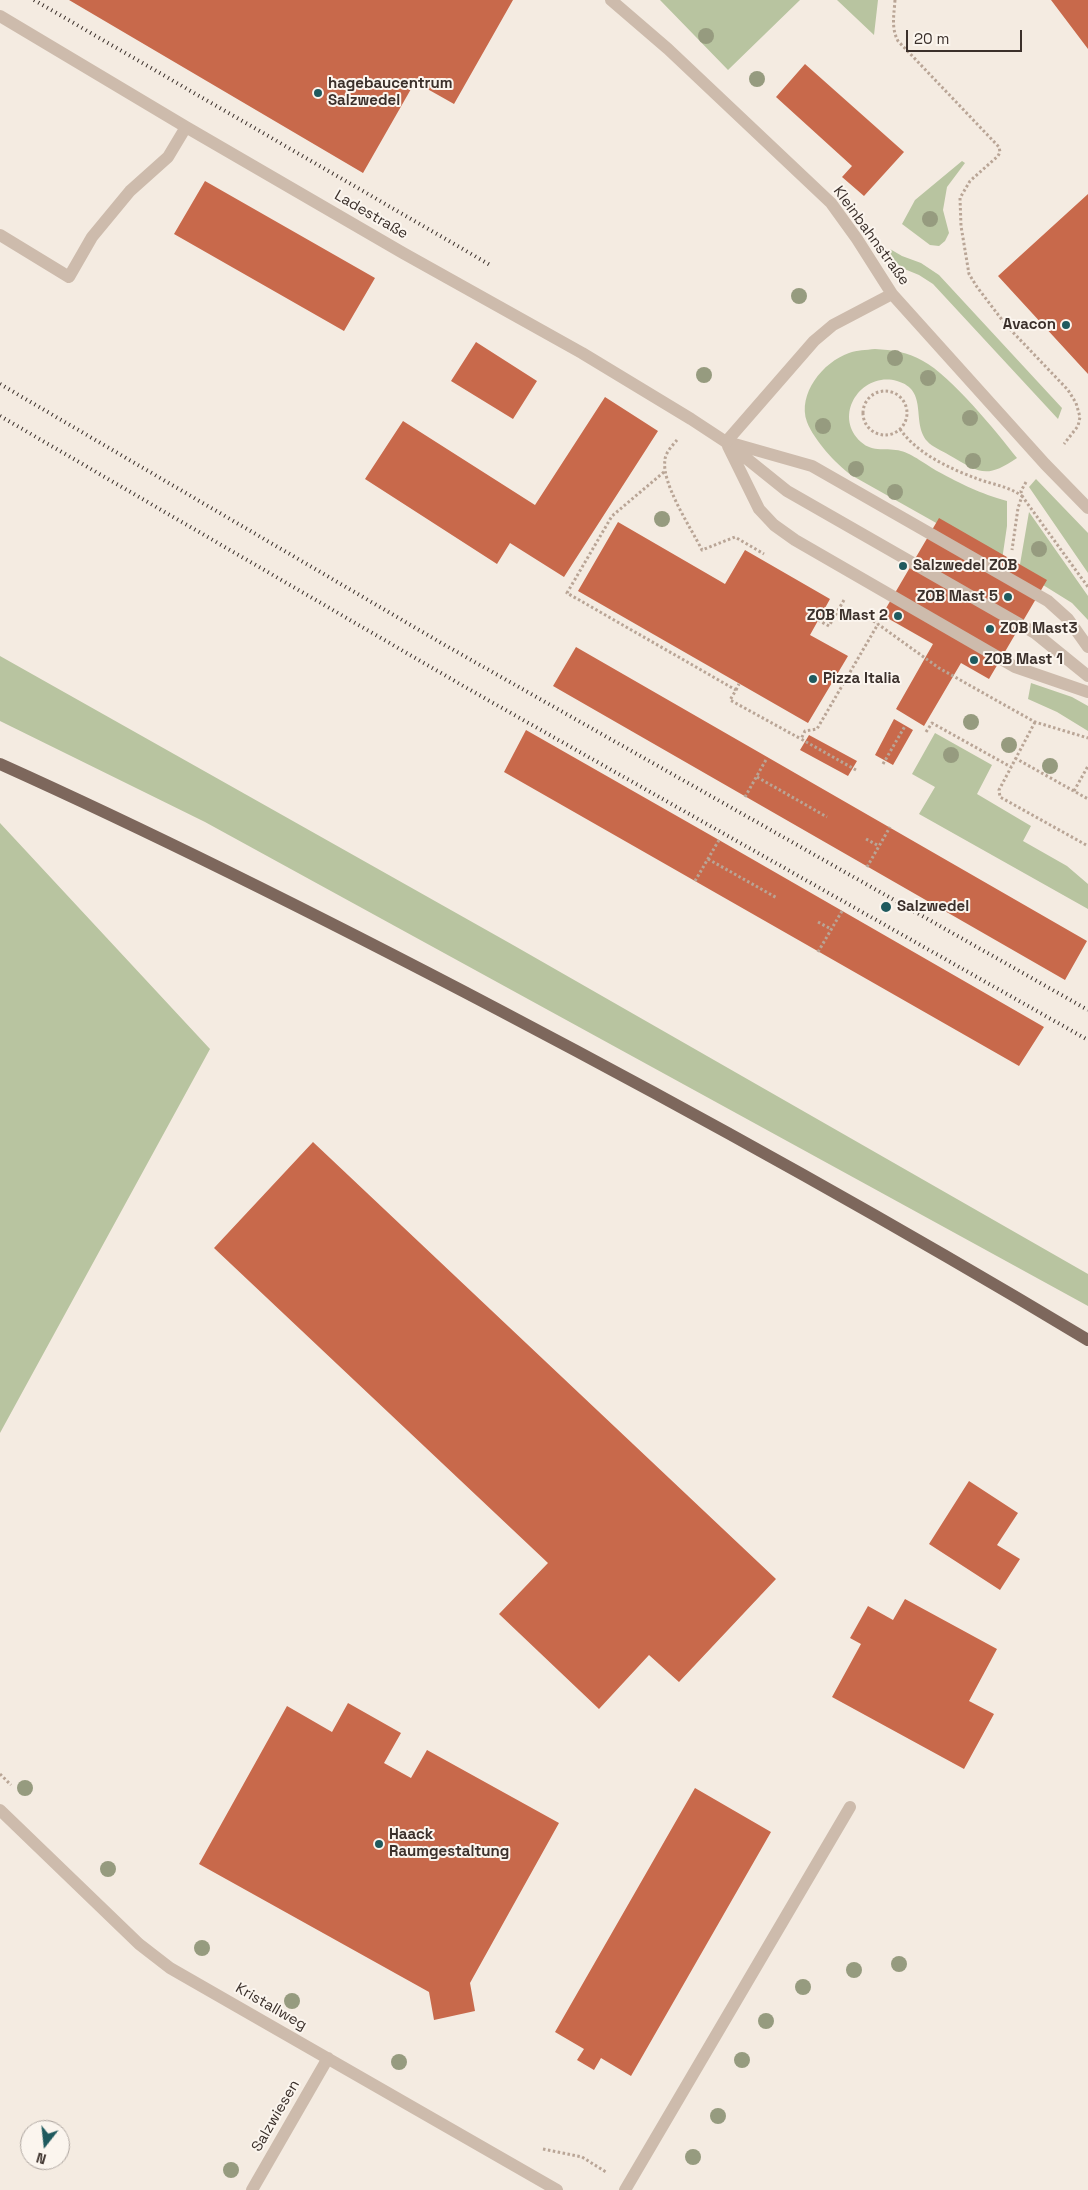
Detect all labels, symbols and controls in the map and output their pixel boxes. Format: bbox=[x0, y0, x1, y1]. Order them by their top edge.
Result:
scale bar bbox=[908, 20, 1024, 52]
text: 20 m bbox=[914, 29, 949, 48]
place label: hagebaucentrum Salzwedel bbox=[328, 75, 453, 110]
marker: hagebaucentrum Salzwedel bbox=[312, 87, 324, 99]
street label: Kleinbahnstraße bbox=[829, 183, 913, 289]
street label: Ladestraße bbox=[331, 187, 411, 243]
place label: Avacon bbox=[1003, 316, 1056, 334]
marker: Avacon bbox=[1060, 319, 1072, 331]
place label: Salzwedel ZOB bbox=[913, 557, 1017, 575]
marker: Salzwedel ZOB bbox=[897, 560, 909, 572]
place label: ZOB Mast 5 bbox=[917, 588, 998, 606]
marker: ZOB Mast 5 bbox=[1002, 591, 1014, 603]
place label: ZOB Mast 2 bbox=[807, 607, 888, 625]
marker: ZOB Mast 2 bbox=[892, 610, 904, 622]
place label: ZOB Mast3 bbox=[1000, 620, 1078, 638]
marker: ZOB Mast3 bbox=[984, 623, 996, 635]
place label: ZOB Mast 1 bbox=[984, 651, 1063, 669]
marker: ZOB Mast 1 bbox=[968, 654, 980, 666]
place label: Pizza Italia bbox=[823, 670, 900, 688]
marker: Pizza Italia bbox=[807, 673, 819, 685]
place label: Salzwedel bbox=[897, 898, 969, 916]
marker: Salzwedel bbox=[879, 900, 893, 914]
place label: Haack Raumgestaltung bbox=[389, 1826, 509, 1861]
marker: Haack Raumgestaltung bbox=[373, 1838, 385, 1850]
street label: Kristallweg bbox=[232, 1979, 310, 2035]
street label: Salzwiesen bbox=[248, 2077, 304, 2155]
north arrow bbox=[20, 2120, 70, 2170]
text: N bbox=[34, 2149, 48, 2168]

